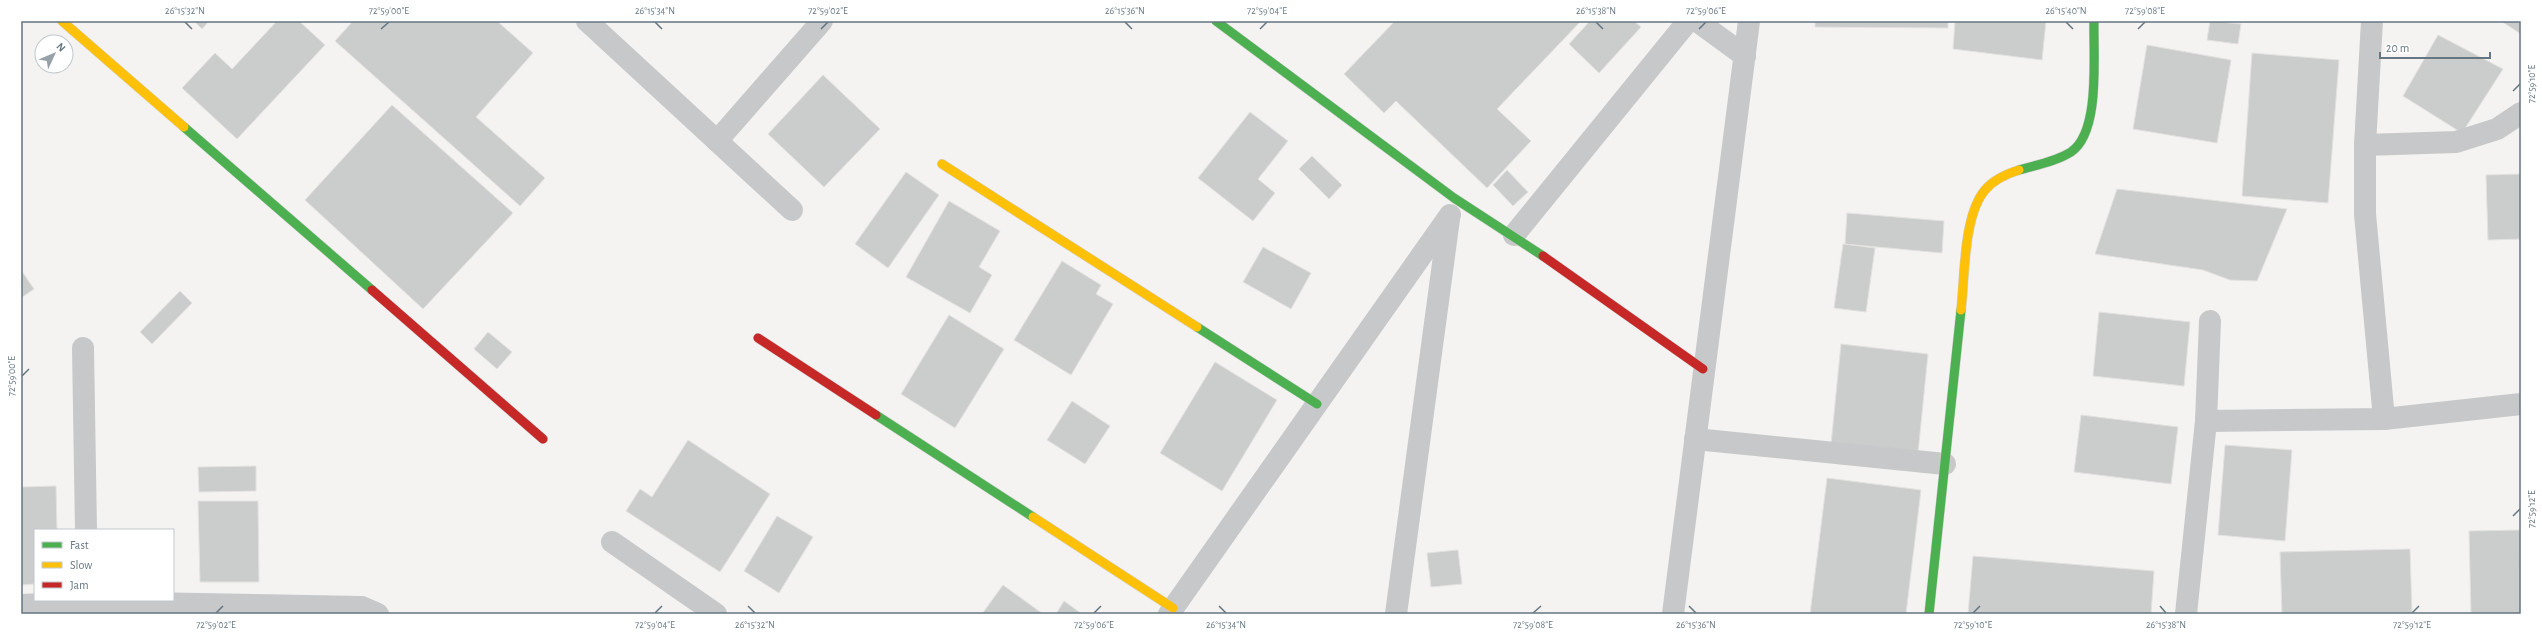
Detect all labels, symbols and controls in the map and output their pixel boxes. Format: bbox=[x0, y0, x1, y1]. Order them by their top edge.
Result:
text: 26°15'32"N bbox=[165, 6, 205, 16]
text: 72°59'00"E bbox=[369, 6, 409, 16]
text: 26°15'34"N bbox=[635, 6, 675, 16]
text: 72°59'02"E bbox=[808, 6, 848, 16]
text: 26°15'36"N bbox=[1105, 6, 1145, 16]
text: 72°59'04"E bbox=[1247, 6, 1287, 16]
text: 26°15'38"N bbox=[1576, 6, 1616, 16]
text: 72°59'06"E bbox=[1686, 6, 1726, 16]
text: 26°15'40"N bbox=[2045, 6, 2087, 16]
text: 72°59'08"E bbox=[2125, 6, 2165, 16]
north arrow bbox=[34, 34, 74, 74]
scale bar bbox=[2380, 34, 2490, 60]
text: N bbox=[54, 41, 67, 54]
text: 20 m bbox=[2386, 42, 2409, 54]
text: 72°59'10"E bbox=[2527, 65, 2537, 103]
text: 72°59'00"E bbox=[7, 356, 17, 396]
text: 72°59'12"E bbox=[2527, 490, 2537, 528]
legend bbox=[34, 529, 174, 601]
text: Fast bbox=[70, 539, 89, 551]
text: Slow bbox=[70, 559, 92, 571]
text: Jam bbox=[70, 579, 89, 591]
text: 72°59'02"E bbox=[196, 620, 236, 630]
text: 72°59'04"E bbox=[635, 620, 675, 630]
text: 26°15'32"N bbox=[735, 620, 775, 630]
text: 72°59'06"E bbox=[1074, 620, 1114, 630]
text: 26°15'34"N bbox=[1206, 620, 1246, 630]
text: 72°59'08"E bbox=[1513, 620, 1553, 630]
text: 26°15'36"N bbox=[1676, 620, 1716, 630]
text: 72°59'10"E bbox=[1954, 620, 1992, 630]
text: 26°15'38"N bbox=[2146, 620, 2186, 630]
text: 72°59'12"E bbox=[2393, 620, 2431, 630]

